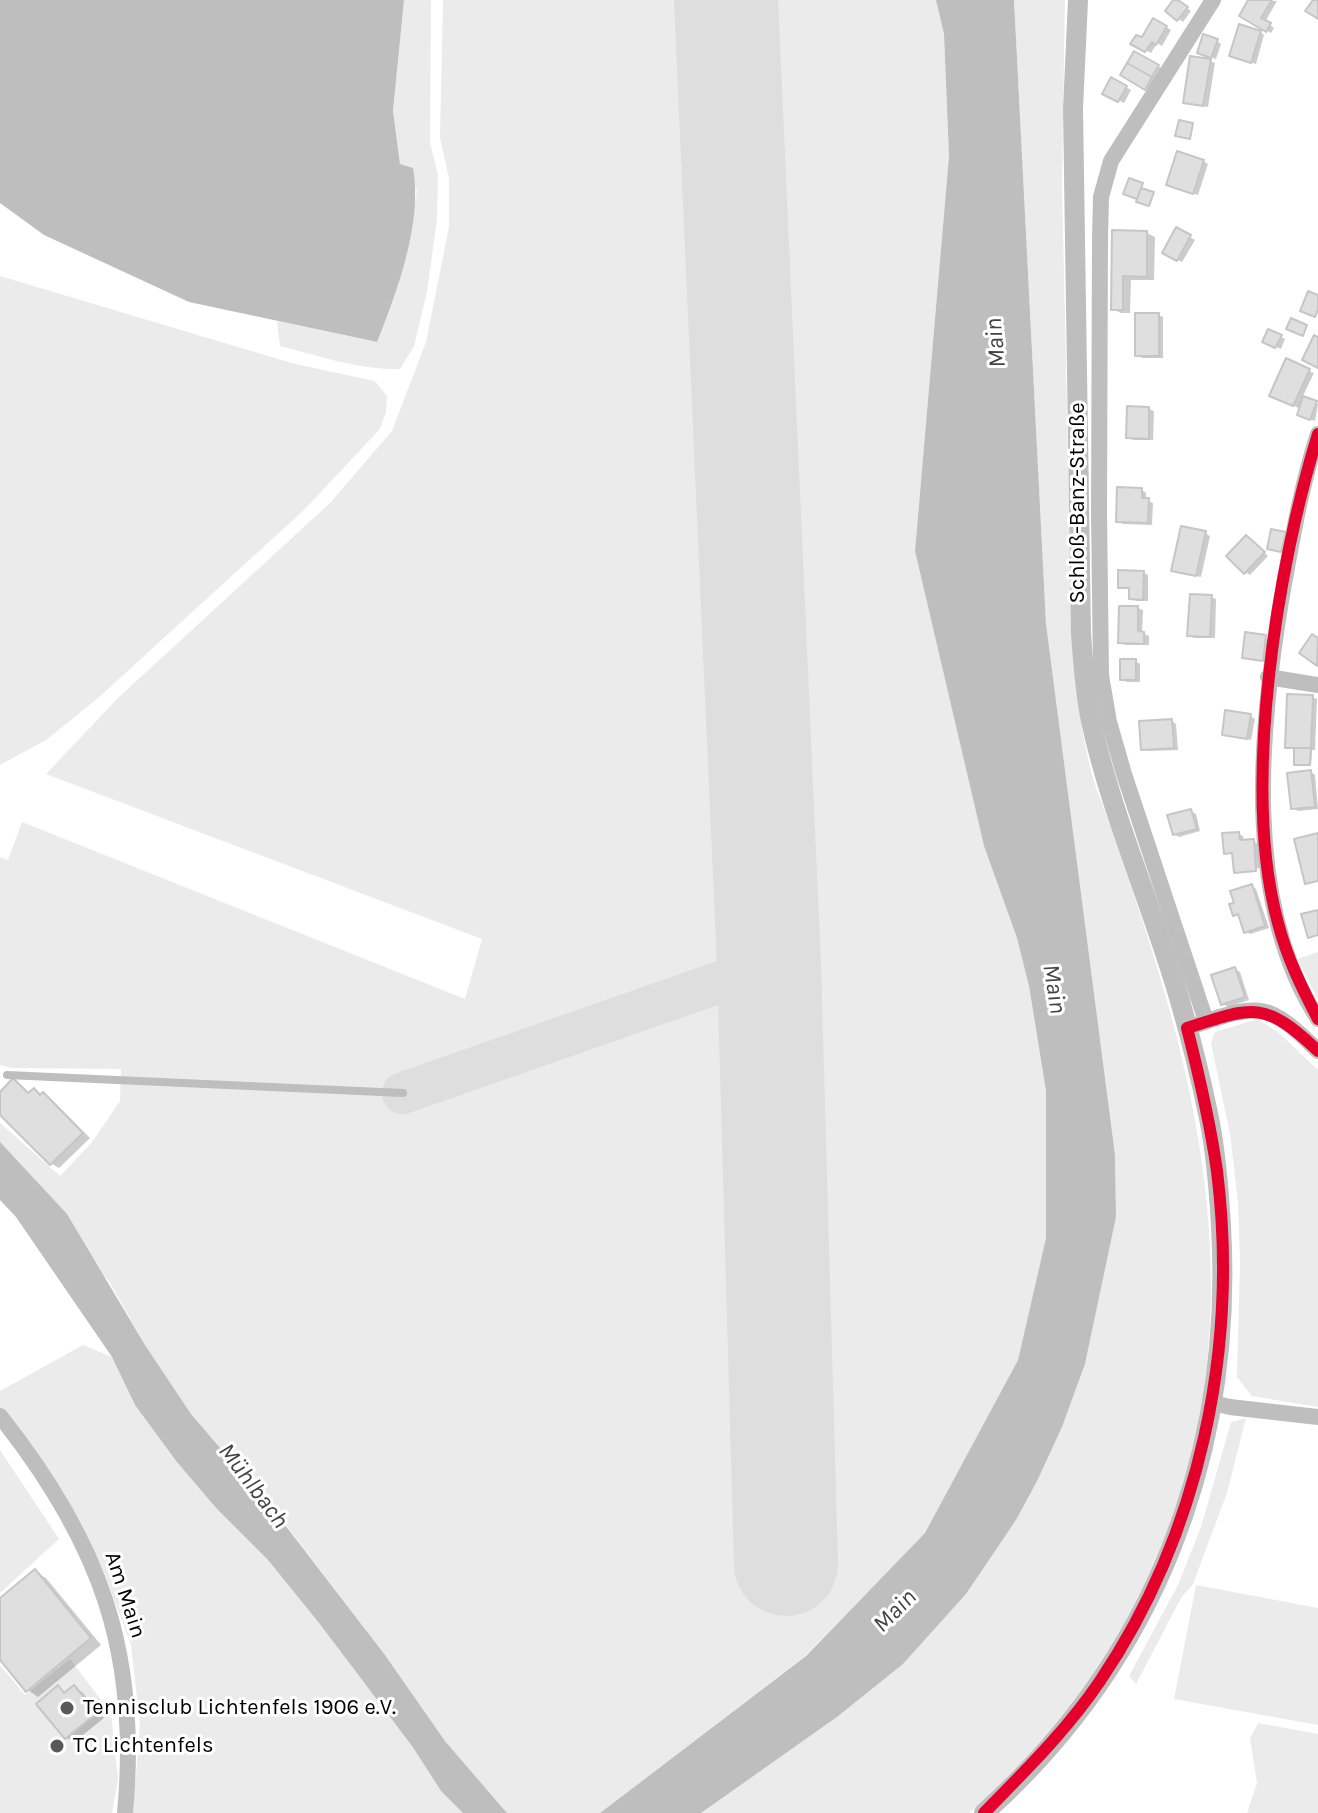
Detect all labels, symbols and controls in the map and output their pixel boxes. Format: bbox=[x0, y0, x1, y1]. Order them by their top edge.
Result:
water label: Main bbox=[979, 317, 1013, 369]
street label: Schloß-Banz-Straße bbox=[1065, 403, 1091, 603]
water label: Main bbox=[1036, 962, 1072, 1016]
water label: Mühlbach bbox=[212, 1438, 294, 1534]
street label: Am Main bbox=[99, 1549, 151, 1641]
water label: Main bbox=[867, 1583, 923, 1639]
place label: Tennisclub Lichtenfels 1906 e.V. bbox=[83, 1695, 396, 1721]
marker: Tennisclub Lichtenfels 1906 e.V. bbox=[58, 1699, 76, 1717]
place label: TC Lichtenfels bbox=[73, 1733, 214, 1759]
marker: TC Lichtenfels bbox=[48, 1737, 66, 1755]

